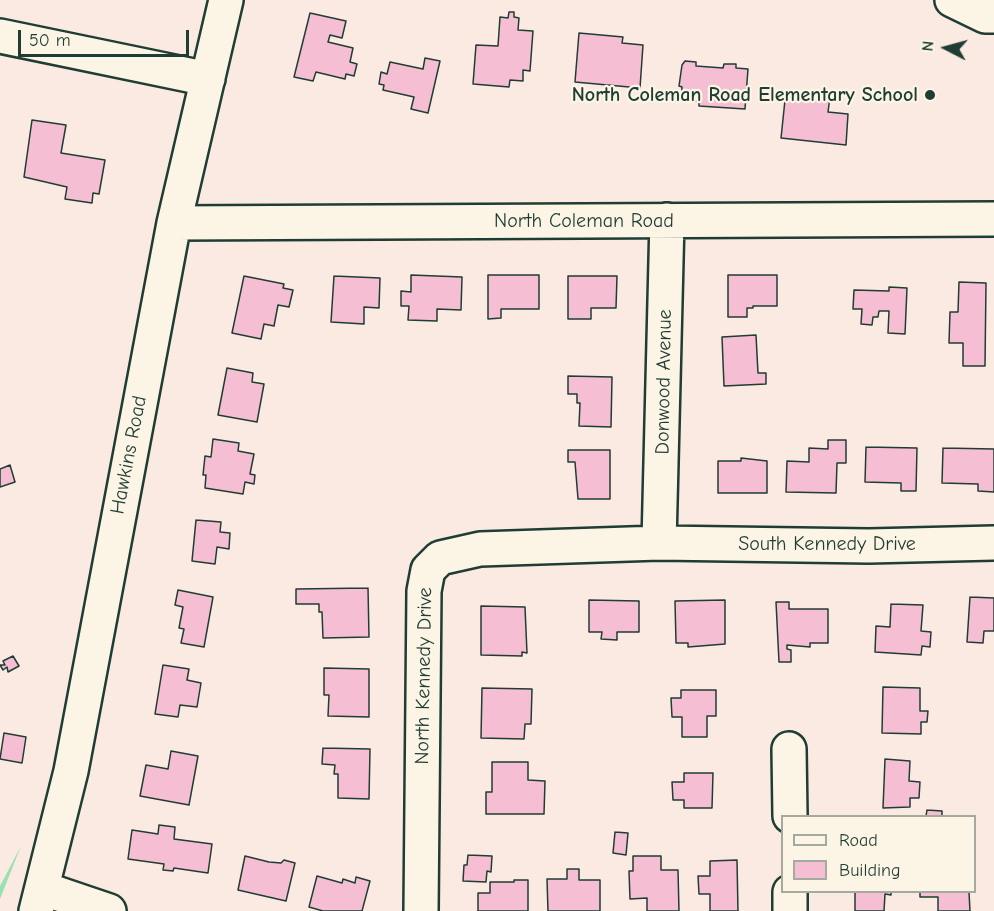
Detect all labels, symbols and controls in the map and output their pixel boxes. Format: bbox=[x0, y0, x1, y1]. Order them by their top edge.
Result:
scale bar bbox=[21, 18, 192, 56]
north arrow bbox=[916, 18, 976, 78]
text: 50 m bbox=[29, 30, 71, 51]
text: N bbox=[919, 40, 938, 52]
place label: North Coleman Road Elementary School bbox=[572, 83, 918, 107]
marker: North Coleman Road Elementary School bbox=[923, 88, 937, 102]
street label: North Coleman Road bbox=[494, 209, 674, 233]
street label: Donwood Avenue bbox=[651, 309, 677, 455]
street label: Hawkins Road bbox=[106, 394, 152, 516]
street label: South Kennedy Drive bbox=[738, 532, 916, 556]
street label: North Kennedy Drive bbox=[410, 587, 438, 765]
legend bbox=[781, 815, 976, 893]
text: Road bbox=[839, 830, 878, 851]
text: Building bbox=[839, 860, 901, 881]

